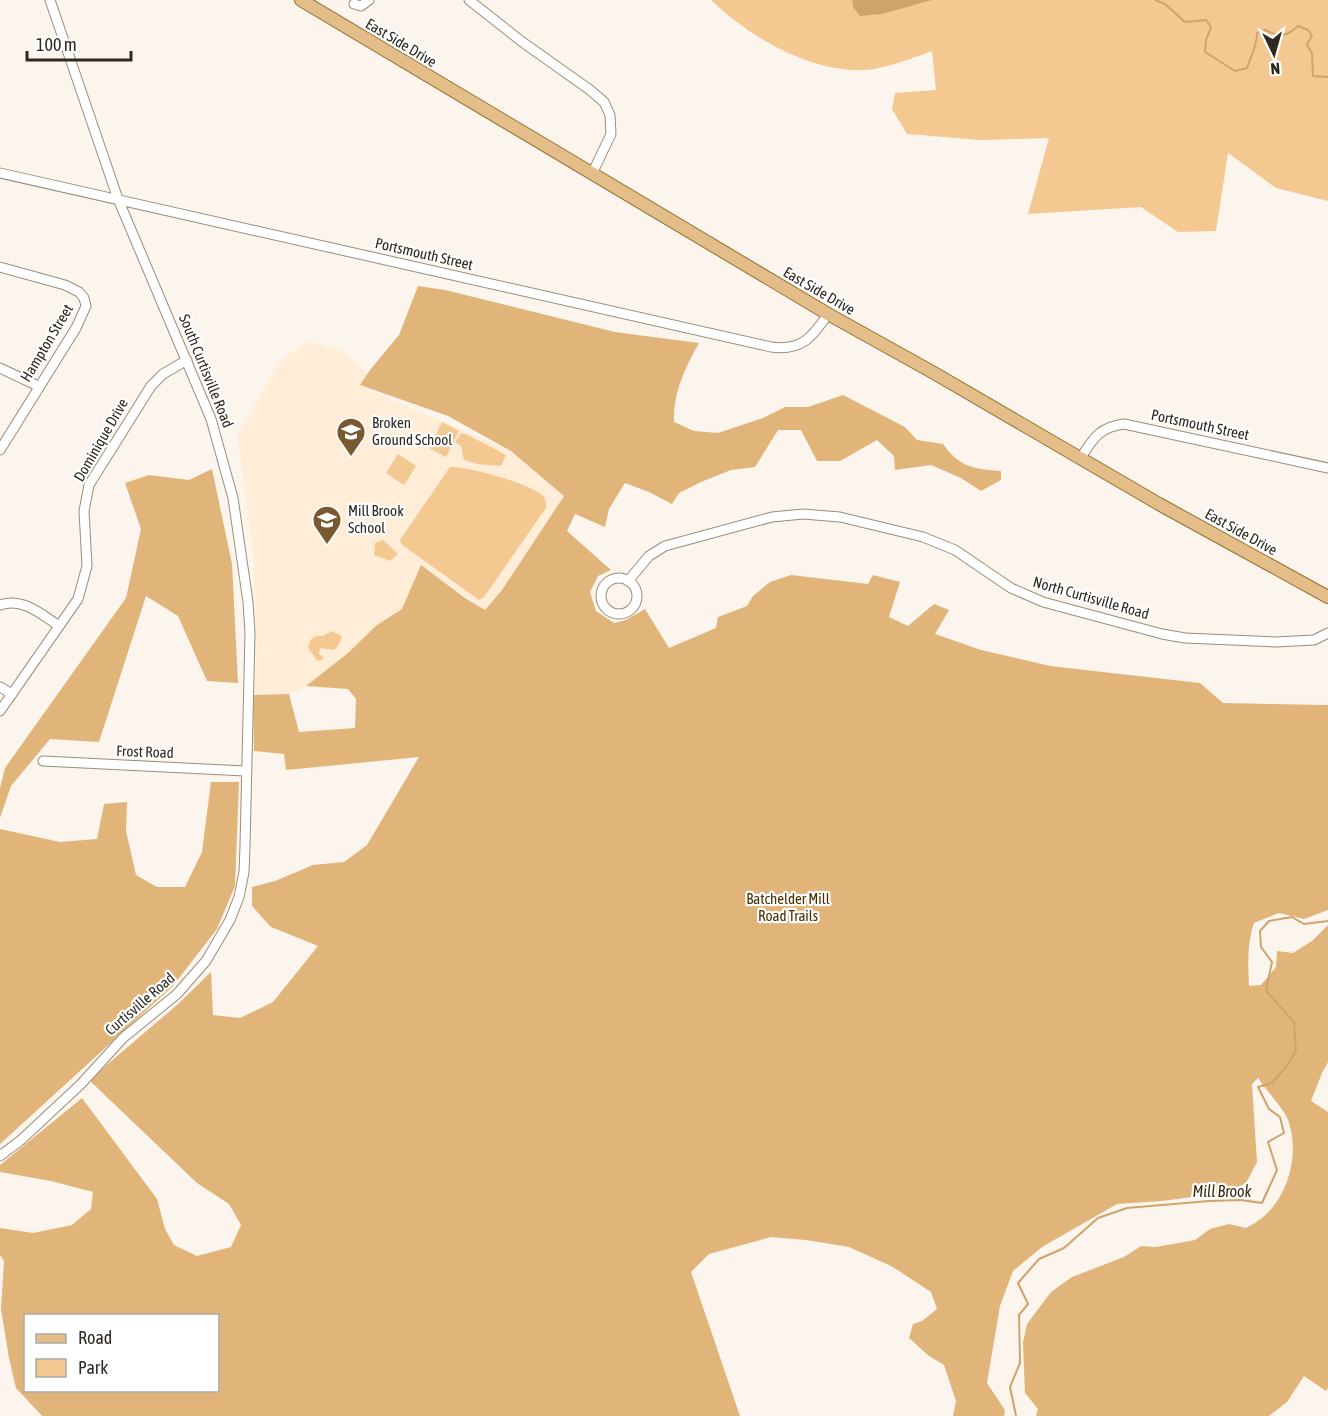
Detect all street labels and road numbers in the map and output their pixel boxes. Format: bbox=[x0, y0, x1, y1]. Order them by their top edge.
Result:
street label: East Side Drive bbox=[363, 15, 440, 71]
street label: Portsmouth Street bbox=[374, 234, 475, 273]
street label: East Side Drive bbox=[780, 263, 858, 318]
street label: Hampton Street bbox=[17, 301, 76, 384]
street label: South Curtisville Road bbox=[176, 312, 237, 430]
street label: Dominique Drive bbox=[70, 395, 131, 484]
street label: Portsmouth Street bbox=[1150, 406, 1251, 443]
street label: East Side Drive bbox=[1202, 505, 1280, 558]
street label: North Curtisville Road bbox=[1031, 573, 1151, 622]
street label: Frost Road bbox=[116, 742, 174, 761]
street label: Curtisville Road bbox=[102, 969, 178, 1038]

